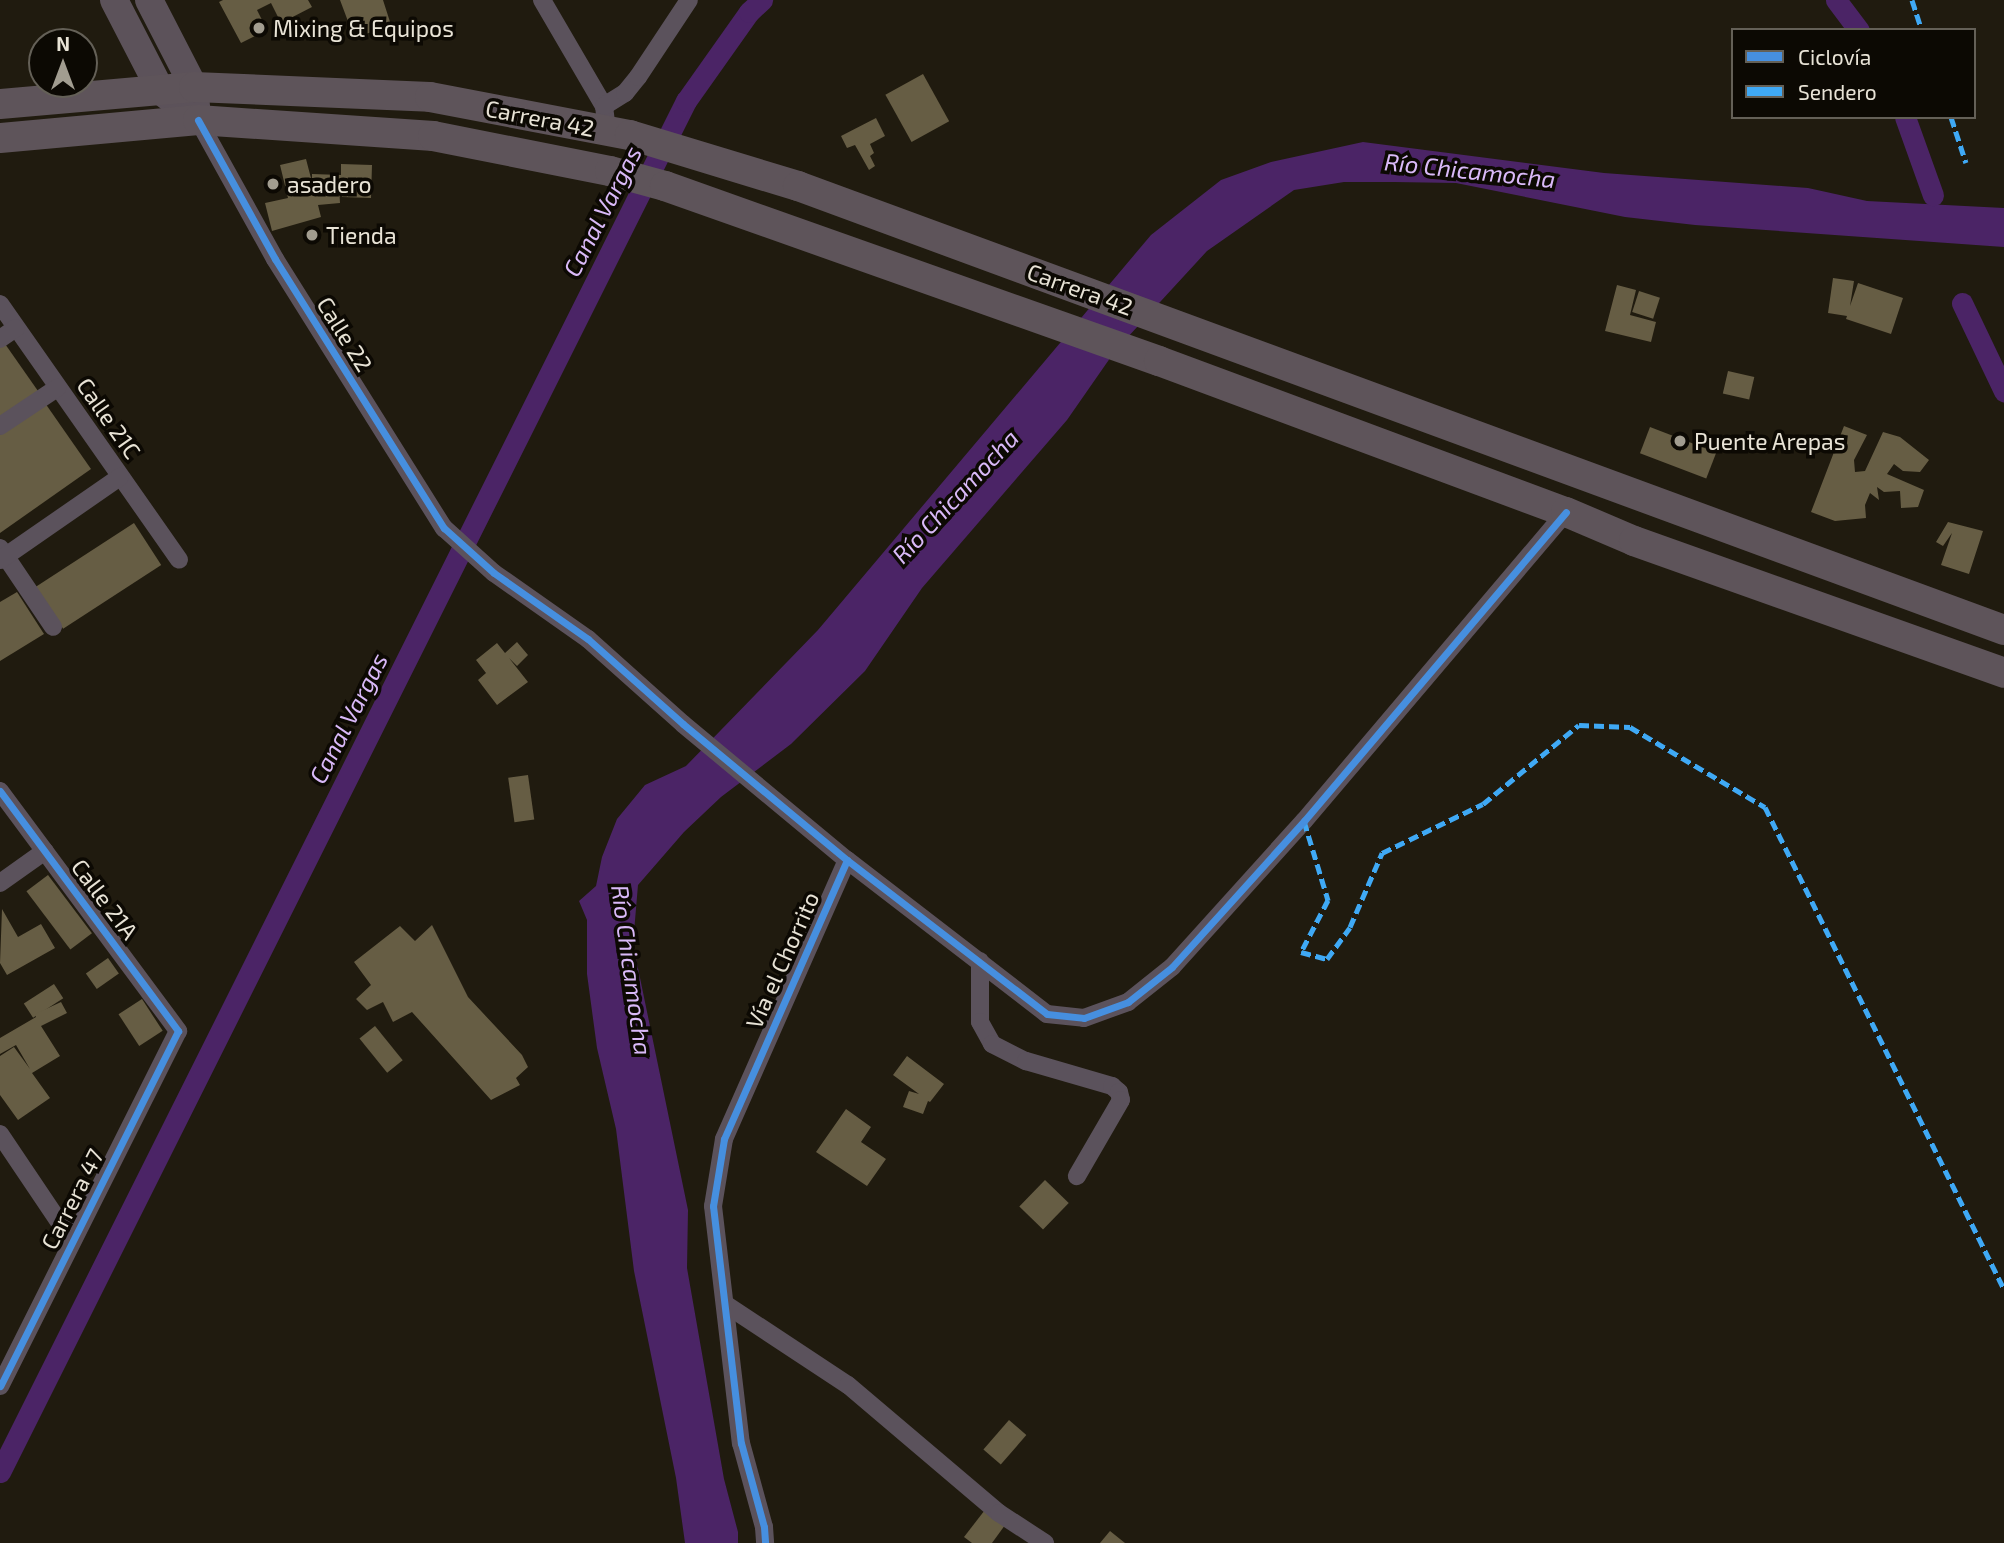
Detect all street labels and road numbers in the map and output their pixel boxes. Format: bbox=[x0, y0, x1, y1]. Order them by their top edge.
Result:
street label: Carrera 42 bbox=[483, 94, 597, 142]
street label: Carrera 42 bbox=[1023, 257, 1137, 321]
street label: Calle 22 bbox=[311, 292, 379, 376]
street label: Calle 21C bbox=[71, 372, 147, 464]
street label: Calle 21A bbox=[66, 853, 144, 945]
street label: Vía el Chorrito bbox=[739, 887, 825, 1033]
street label: Carrera 47 bbox=[35, 1144, 109, 1254]

